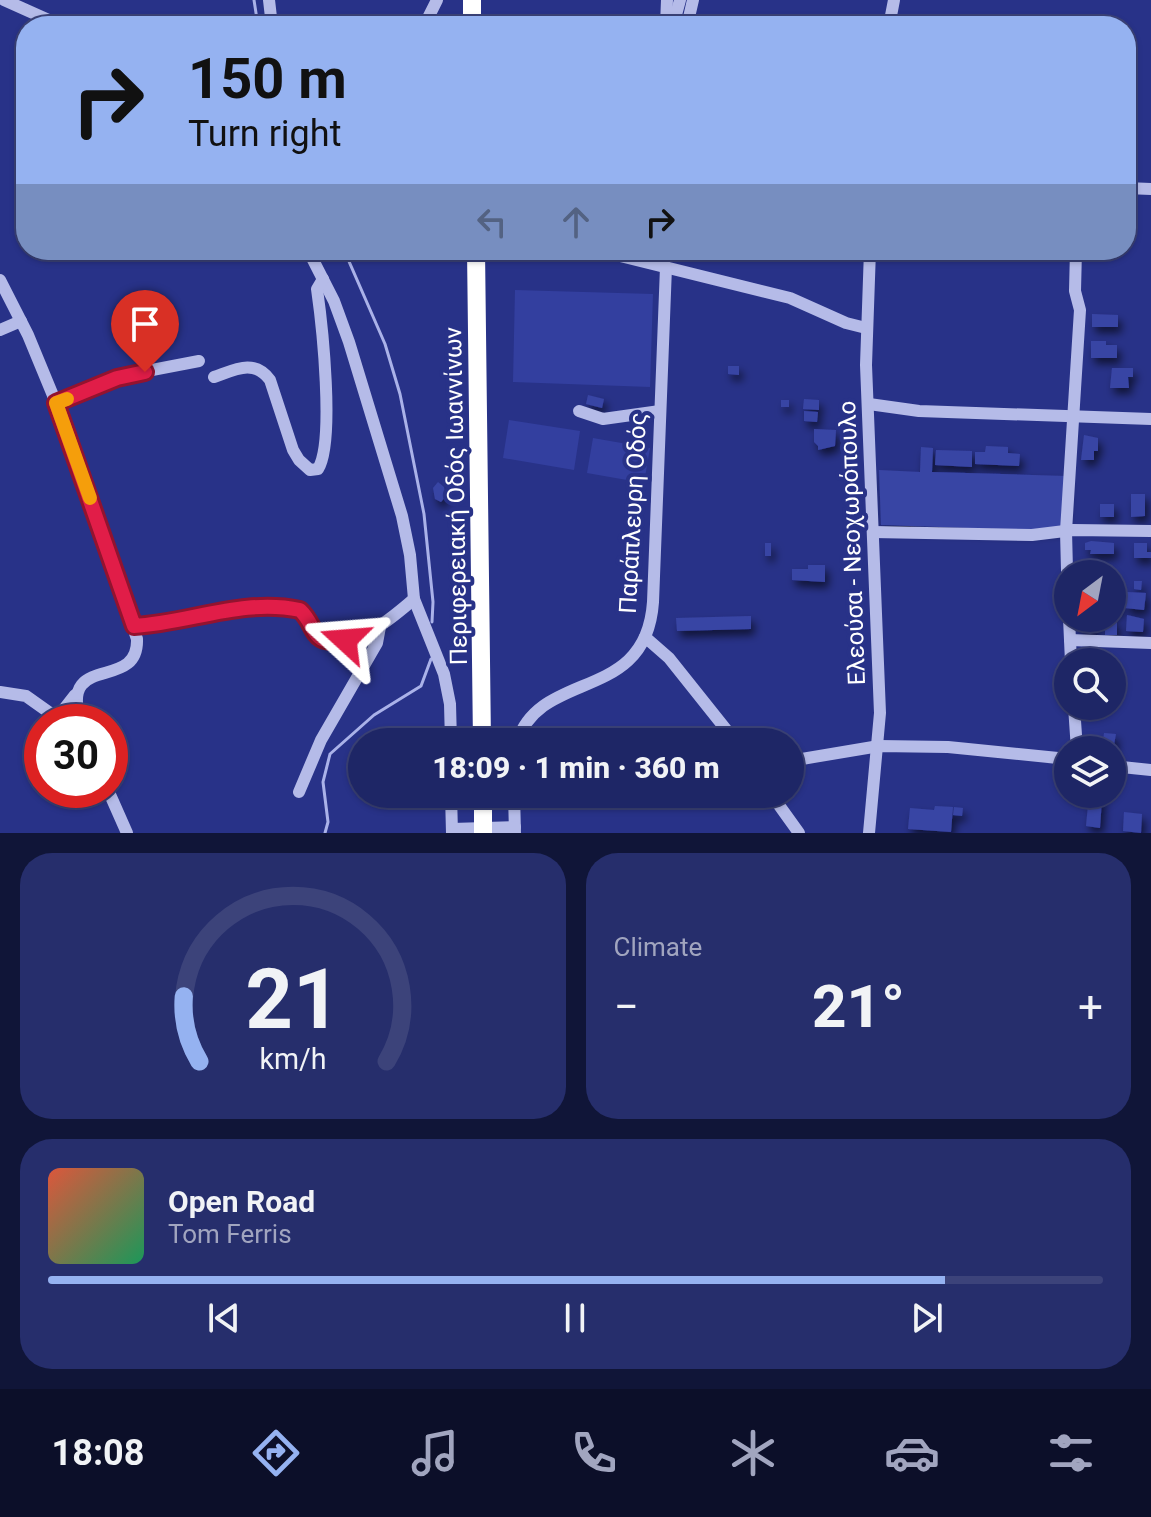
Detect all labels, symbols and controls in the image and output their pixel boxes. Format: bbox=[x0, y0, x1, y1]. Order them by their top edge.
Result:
text: 150 m bbox=[188, 46, 347, 112]
icon: right bbox=[56, 48, 160, 152]
text: Turn right bbox=[188, 113, 341, 155]
icon: left bbox=[470, 200, 514, 244]
icon: ahead bbox=[554, 200, 598, 244]
icon: right bbox=[638, 200, 682, 244]
pin bbox=[111, 290, 179, 372]
icon: arrive bbox=[123, 302, 167, 346]
street label: Περιφερειακή Οδός Ιωαννίνων bbox=[439, 326, 473, 665]
street label: Ελεούσα - Νεοχωρόπουλο bbox=[833, 400, 871, 686]
street label: Παράπλευρη Οδός bbox=[614, 412, 652, 614]
north arrow bbox=[1054, 560, 1126, 632]
map controls bbox=[1054, 560, 1126, 808]
position arrow bbox=[303, 598, 387, 682]
button: search bbox=[1054, 648, 1126, 720]
speed limit sign: 30 bbox=[24, 704, 128, 808]
button: layers bbox=[1054, 736, 1126, 808]
text: 18:09 · 1 min · 360 m bbox=[432, 750, 720, 785]
text: Climate bbox=[614, 932, 702, 962]
text: 21 bbox=[245, 951, 340, 1048]
text: 21° bbox=[812, 971, 905, 1042]
text: − bbox=[614, 981, 639, 1033]
text: + bbox=[1078, 981, 1103, 1033]
text: km/h bbox=[259, 1042, 326, 1076]
text: Open Road bbox=[168, 1184, 315, 1219]
text: Tom Ferris bbox=[168, 1219, 292, 1249]
icon: previous bbox=[202, 1296, 246, 1340]
icon: pause bbox=[553, 1296, 597, 1340]
icon: next bbox=[905, 1296, 949, 1340]
icon: directions bbox=[248, 1425, 304, 1481]
icon: music bbox=[407, 1425, 463, 1481]
icon: phone bbox=[566, 1425, 622, 1481]
icon: climate bbox=[725, 1425, 781, 1481]
icon: car bbox=[884, 1425, 940, 1481]
icon: filters bbox=[1043, 1425, 1099, 1481]
text: 18:08 bbox=[52, 1432, 144, 1474]

